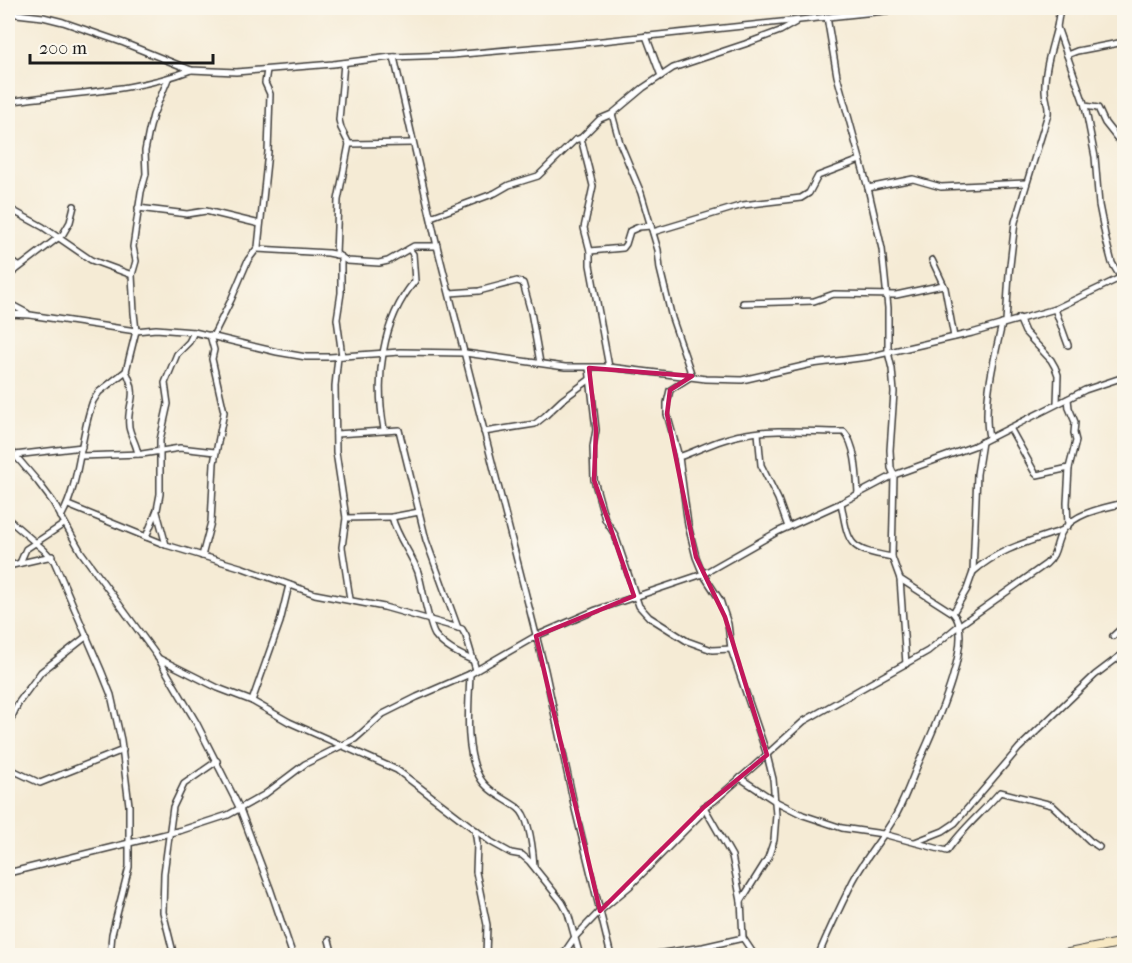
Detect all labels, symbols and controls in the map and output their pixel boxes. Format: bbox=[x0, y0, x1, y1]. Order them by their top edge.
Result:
scale bar bbox=[30, 27, 213, 65]
text: 200 m bbox=[39, 38, 87, 59]

